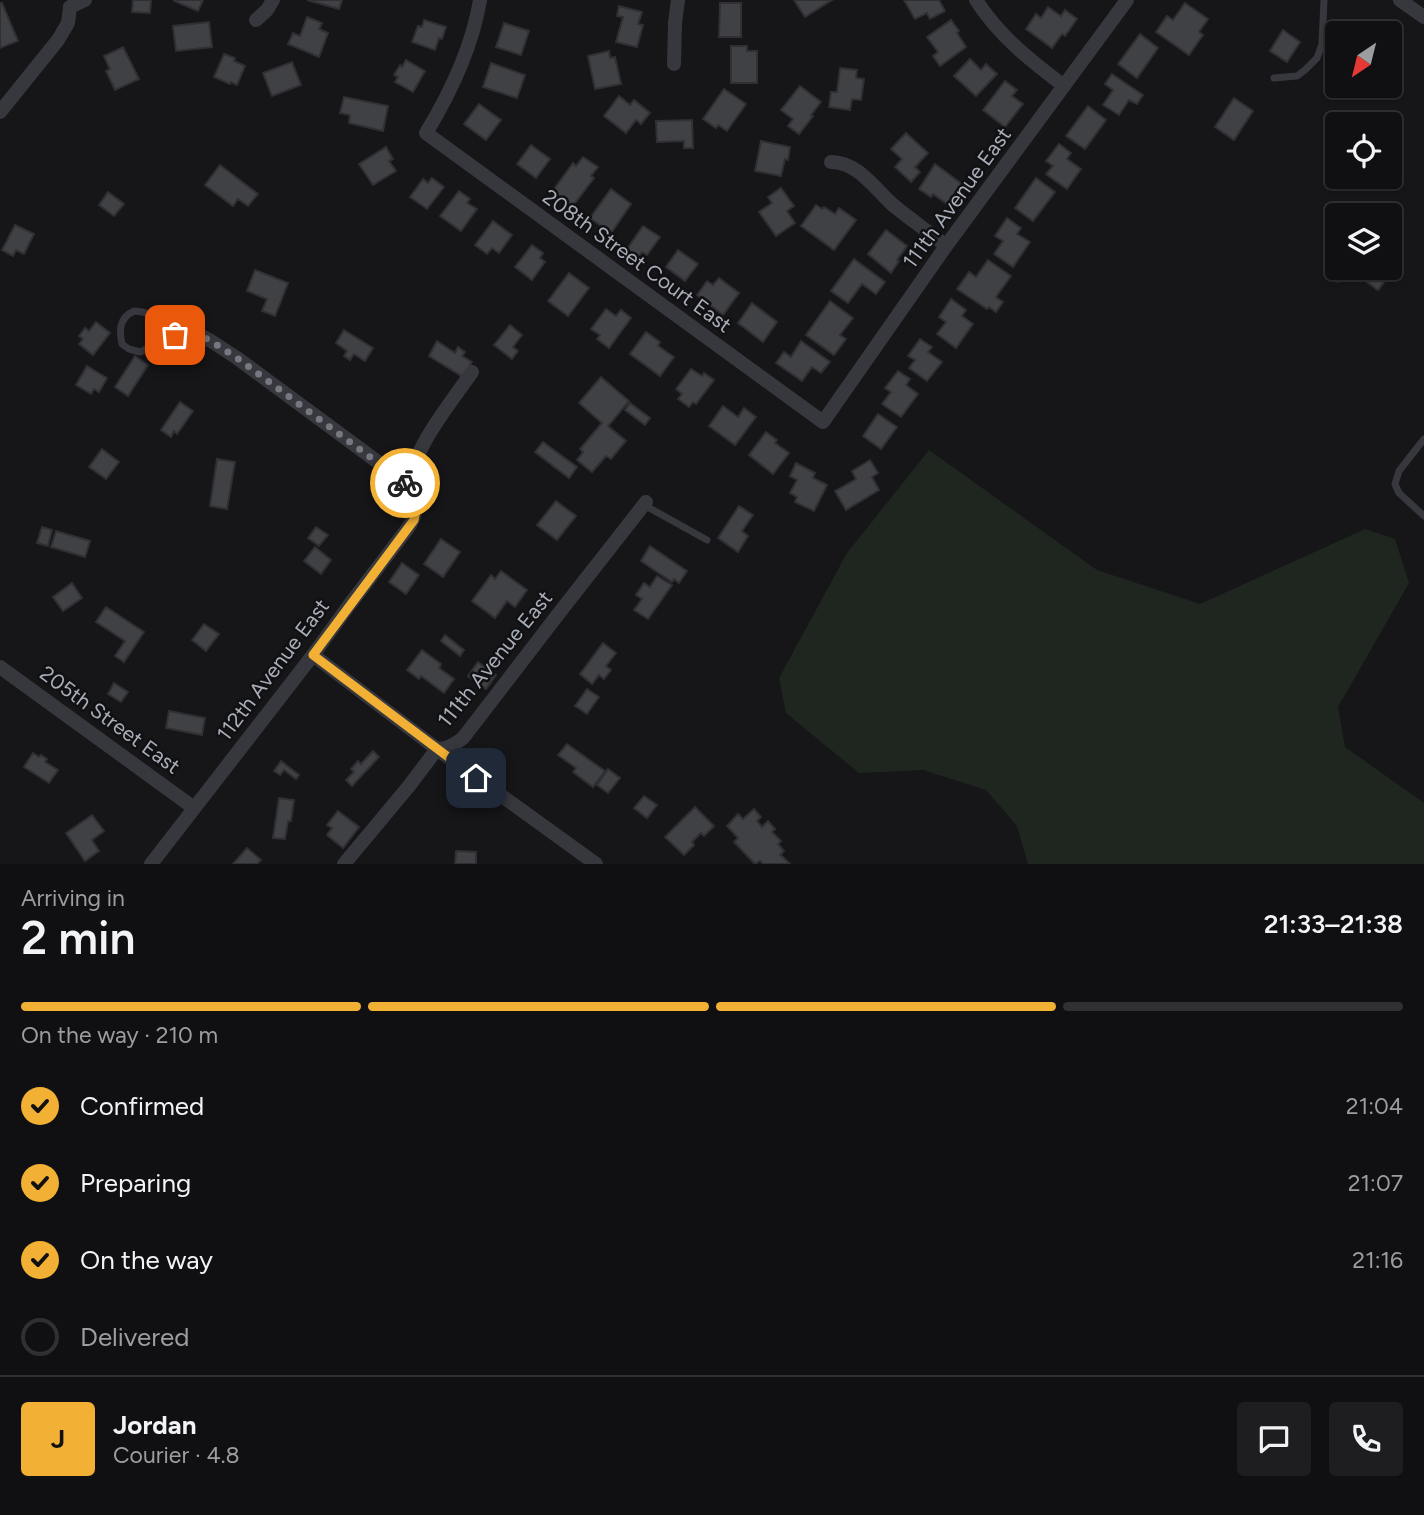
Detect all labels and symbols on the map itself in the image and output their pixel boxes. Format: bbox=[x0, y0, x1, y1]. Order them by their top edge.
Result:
north arrow bbox=[1325, 21, 1402, 98]
street label: 111th Avenue East bbox=[897, 122, 1016, 273]
street label: 208th Street Court East bbox=[538, 184, 737, 337]
pin bbox=[145, 305, 205, 365]
courier bbox=[370, 448, 440, 518]
street label: 111th Avenue East bbox=[432, 586, 557, 732]
street label: 112th Avenue East bbox=[211, 594, 334, 746]
street label: 205th Street East bbox=[35, 660, 185, 779]
pin bbox=[446, 748, 506, 808]

